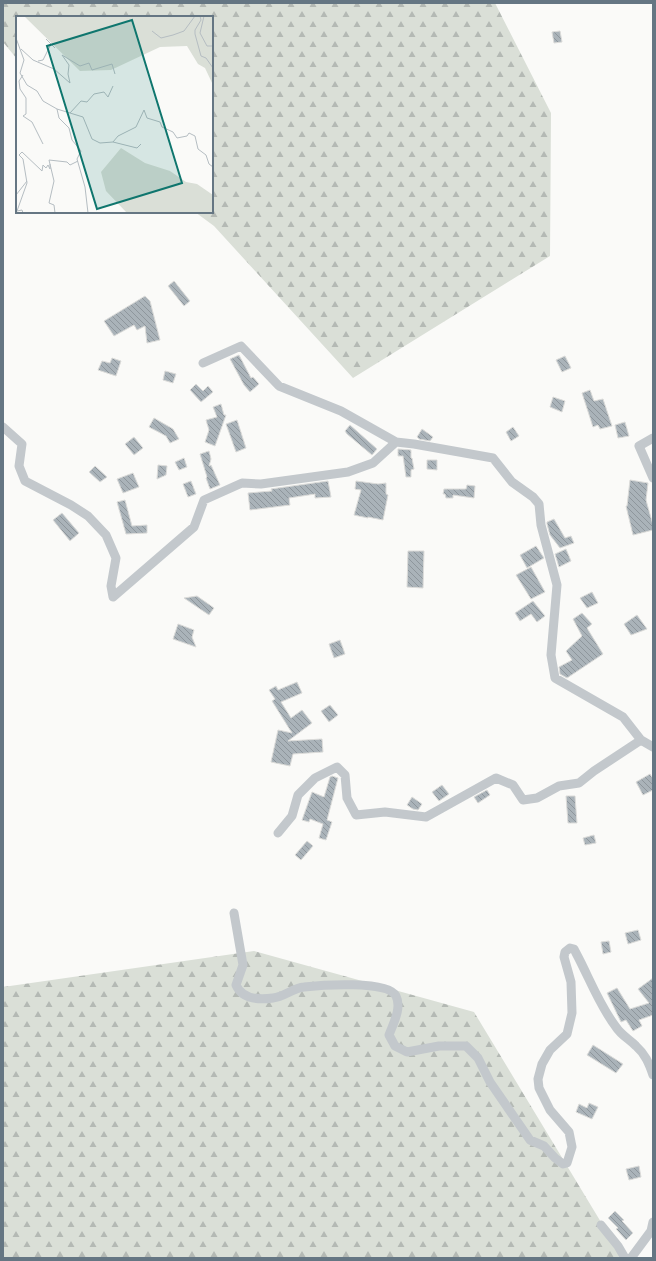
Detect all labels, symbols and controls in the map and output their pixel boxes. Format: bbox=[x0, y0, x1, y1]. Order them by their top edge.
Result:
inset map bbox=[16, 16, 213, 213]

